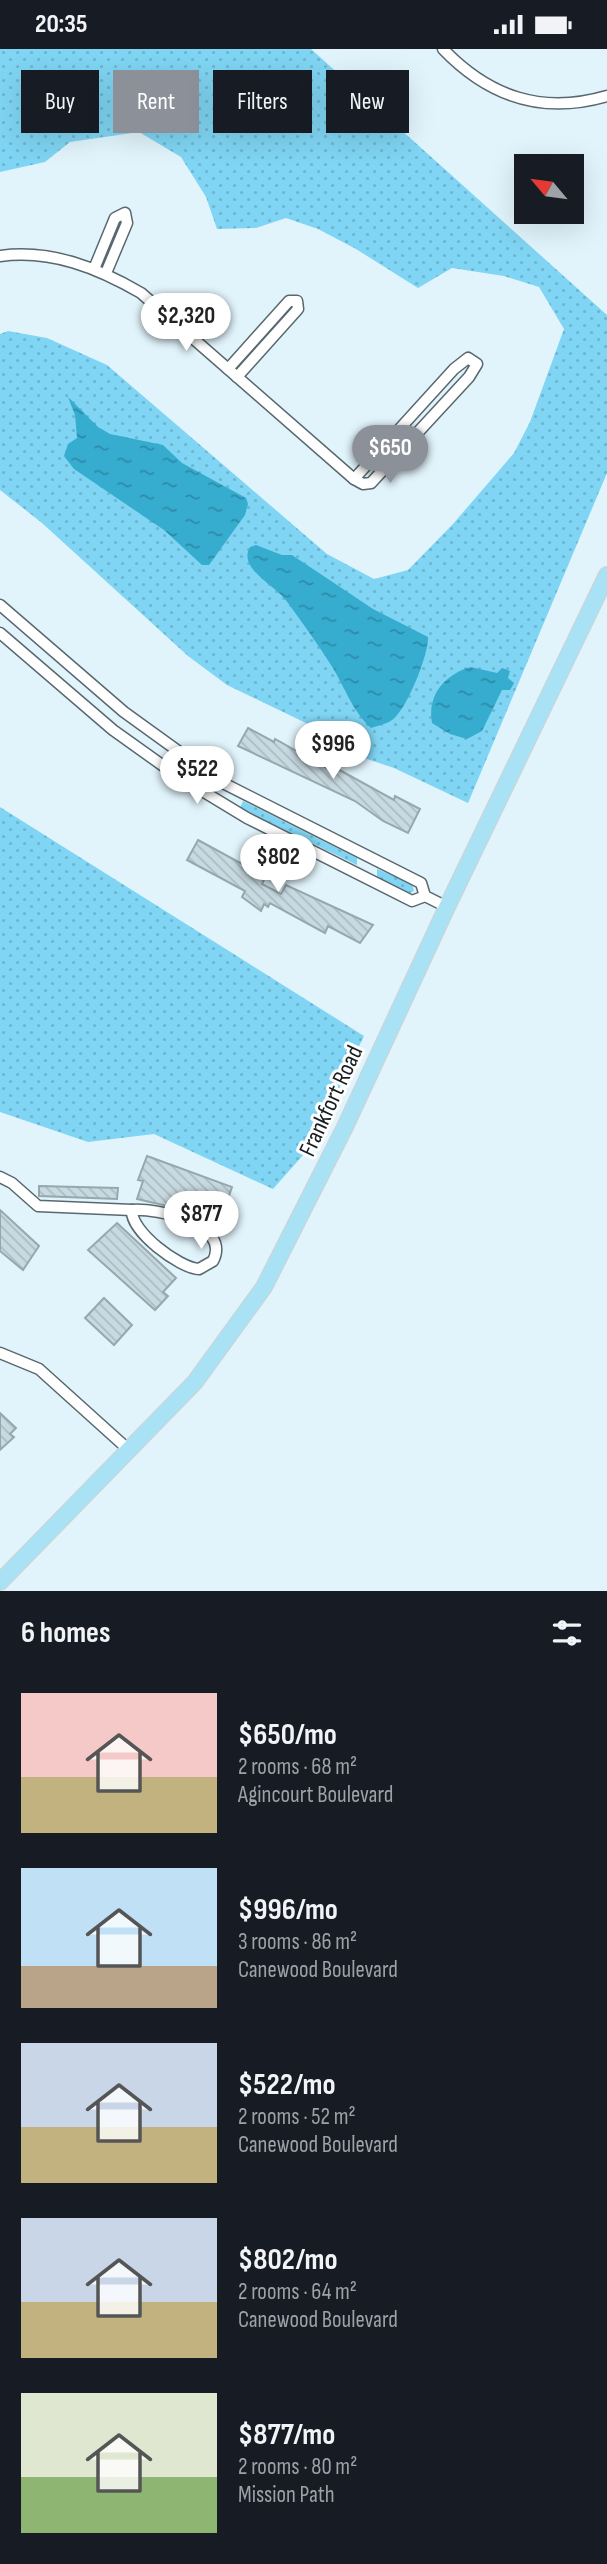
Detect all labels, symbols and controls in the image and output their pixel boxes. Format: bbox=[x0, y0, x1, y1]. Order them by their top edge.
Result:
text: 20:35 bbox=[35, 9, 87, 40]
chip: Buy bbox=[21, 70, 99, 133]
chip: Rent bbox=[113, 70, 199, 133]
chip: Filters bbox=[213, 70, 312, 133]
chip: New bbox=[326, 70, 409, 133]
north arrow bbox=[514, 154, 584, 224]
map controls bbox=[514, 154, 584, 224]
pin: $2,320 bbox=[129, 293, 243, 353]
text: $2,320 bbox=[157, 302, 215, 330]
pin: $650 bbox=[349, 425, 431, 485]
text: $650 bbox=[368, 434, 412, 462]
pin: $996 bbox=[292, 721, 374, 781]
text: $996 bbox=[311, 730, 355, 758]
pin: $522 bbox=[156, 747, 238, 806]
text: $522 bbox=[176, 755, 218, 783]
pin: $802 bbox=[237, 835, 319, 894]
text: $802 bbox=[256, 843, 300, 871]
street label: Frankfort Road bbox=[293, 1041, 369, 1161]
pin: $877 bbox=[160, 1191, 242, 1251]
text: $877 bbox=[180, 1200, 222, 1228]
icon: filters bbox=[548, 1614, 586, 1652]
text: 6 homes bbox=[21, 1615, 110, 1651]
text: $650/mo bbox=[238, 1717, 337, 1753]
icon: home bbox=[77, 1721, 161, 1805]
text: 2 rooms · 68 m² bbox=[238, 1753, 357, 1781]
text: Agincourt Boulevard bbox=[238, 1781, 393, 1809]
text: $996/mo bbox=[238, 1892, 338, 1928]
icon: home bbox=[77, 1896, 161, 1980]
text: 3 rooms · 86 m² bbox=[238, 1928, 357, 1956]
text: Canewood Boulevard bbox=[238, 1956, 398, 1984]
text: $522/mo bbox=[238, 2067, 335, 2103]
icon: home bbox=[77, 2071, 161, 2155]
text: 2 rooms · 52 m² bbox=[238, 2103, 356, 2131]
text: Canewood Boulevard bbox=[238, 2131, 398, 2159]
text: $802/mo bbox=[238, 2242, 338, 2278]
icon: home bbox=[77, 2246, 161, 2330]
text: 2 rooms · 64 m² bbox=[238, 2278, 357, 2306]
text: Canewood Boulevard bbox=[238, 2306, 398, 2334]
text: $877/mo bbox=[238, 2417, 335, 2453]
icon: home bbox=[77, 2421, 161, 2505]
text: 2 rooms · 80 m² bbox=[238, 2453, 357, 2481]
text: Mission Path bbox=[238, 2481, 335, 2509]

